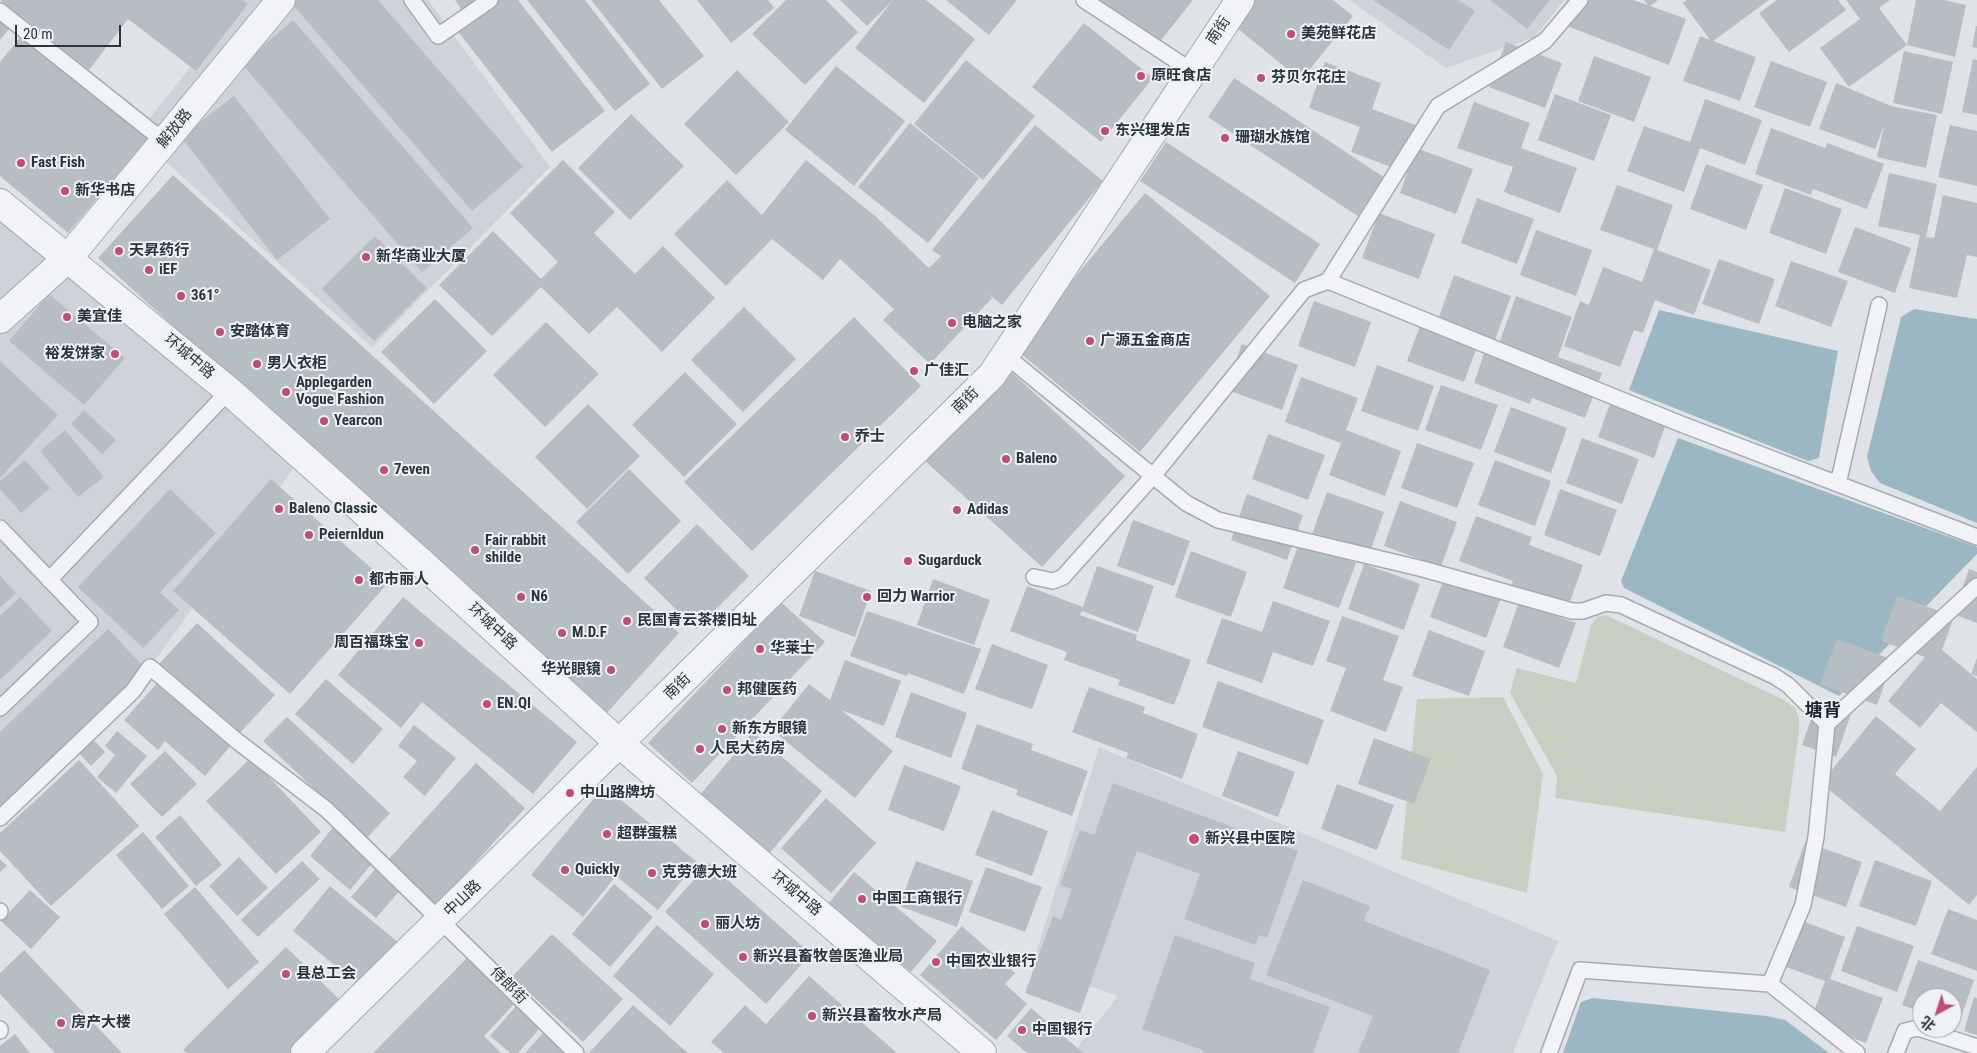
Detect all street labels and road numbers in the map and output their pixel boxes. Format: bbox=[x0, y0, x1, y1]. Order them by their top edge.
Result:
street label: 南街 bbox=[1203, 14, 1235, 48]
street label: 解放路 bbox=[154, 106, 196, 152]
street label: 环城中路 bbox=[160, 331, 218, 383]
street label: 南街 bbox=[949, 384, 983, 418]
street label: 环城中路 bbox=[464, 600, 520, 654]
street label: 南街 bbox=[661, 670, 695, 704]
street label: 环城中路 bbox=[767, 868, 825, 920]
street label: 中山路 bbox=[441, 877, 485, 921]
street label: 侍郎街 bbox=[486, 964, 530, 1008]

